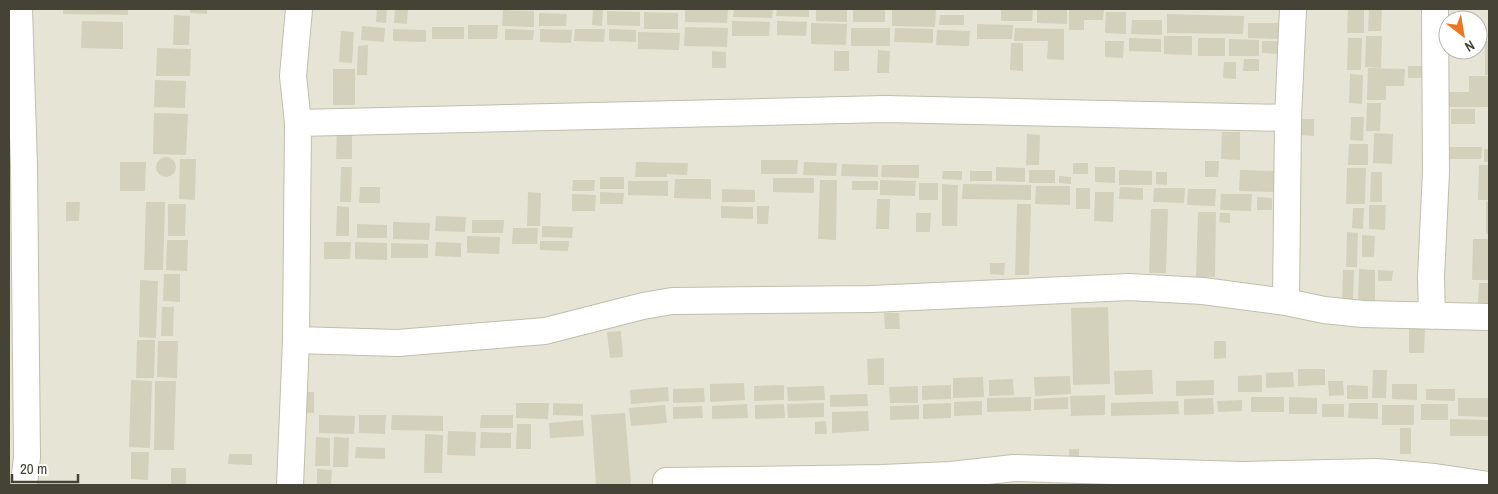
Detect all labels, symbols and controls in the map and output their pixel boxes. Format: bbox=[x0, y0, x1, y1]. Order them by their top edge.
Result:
north arrow bbox=[1438, 10, 1488, 60]
text: N bbox=[1462, 36, 1478, 56]
scale bar bbox=[12, 452, 79, 484]
text: 20 m bbox=[20, 458, 47, 479]

